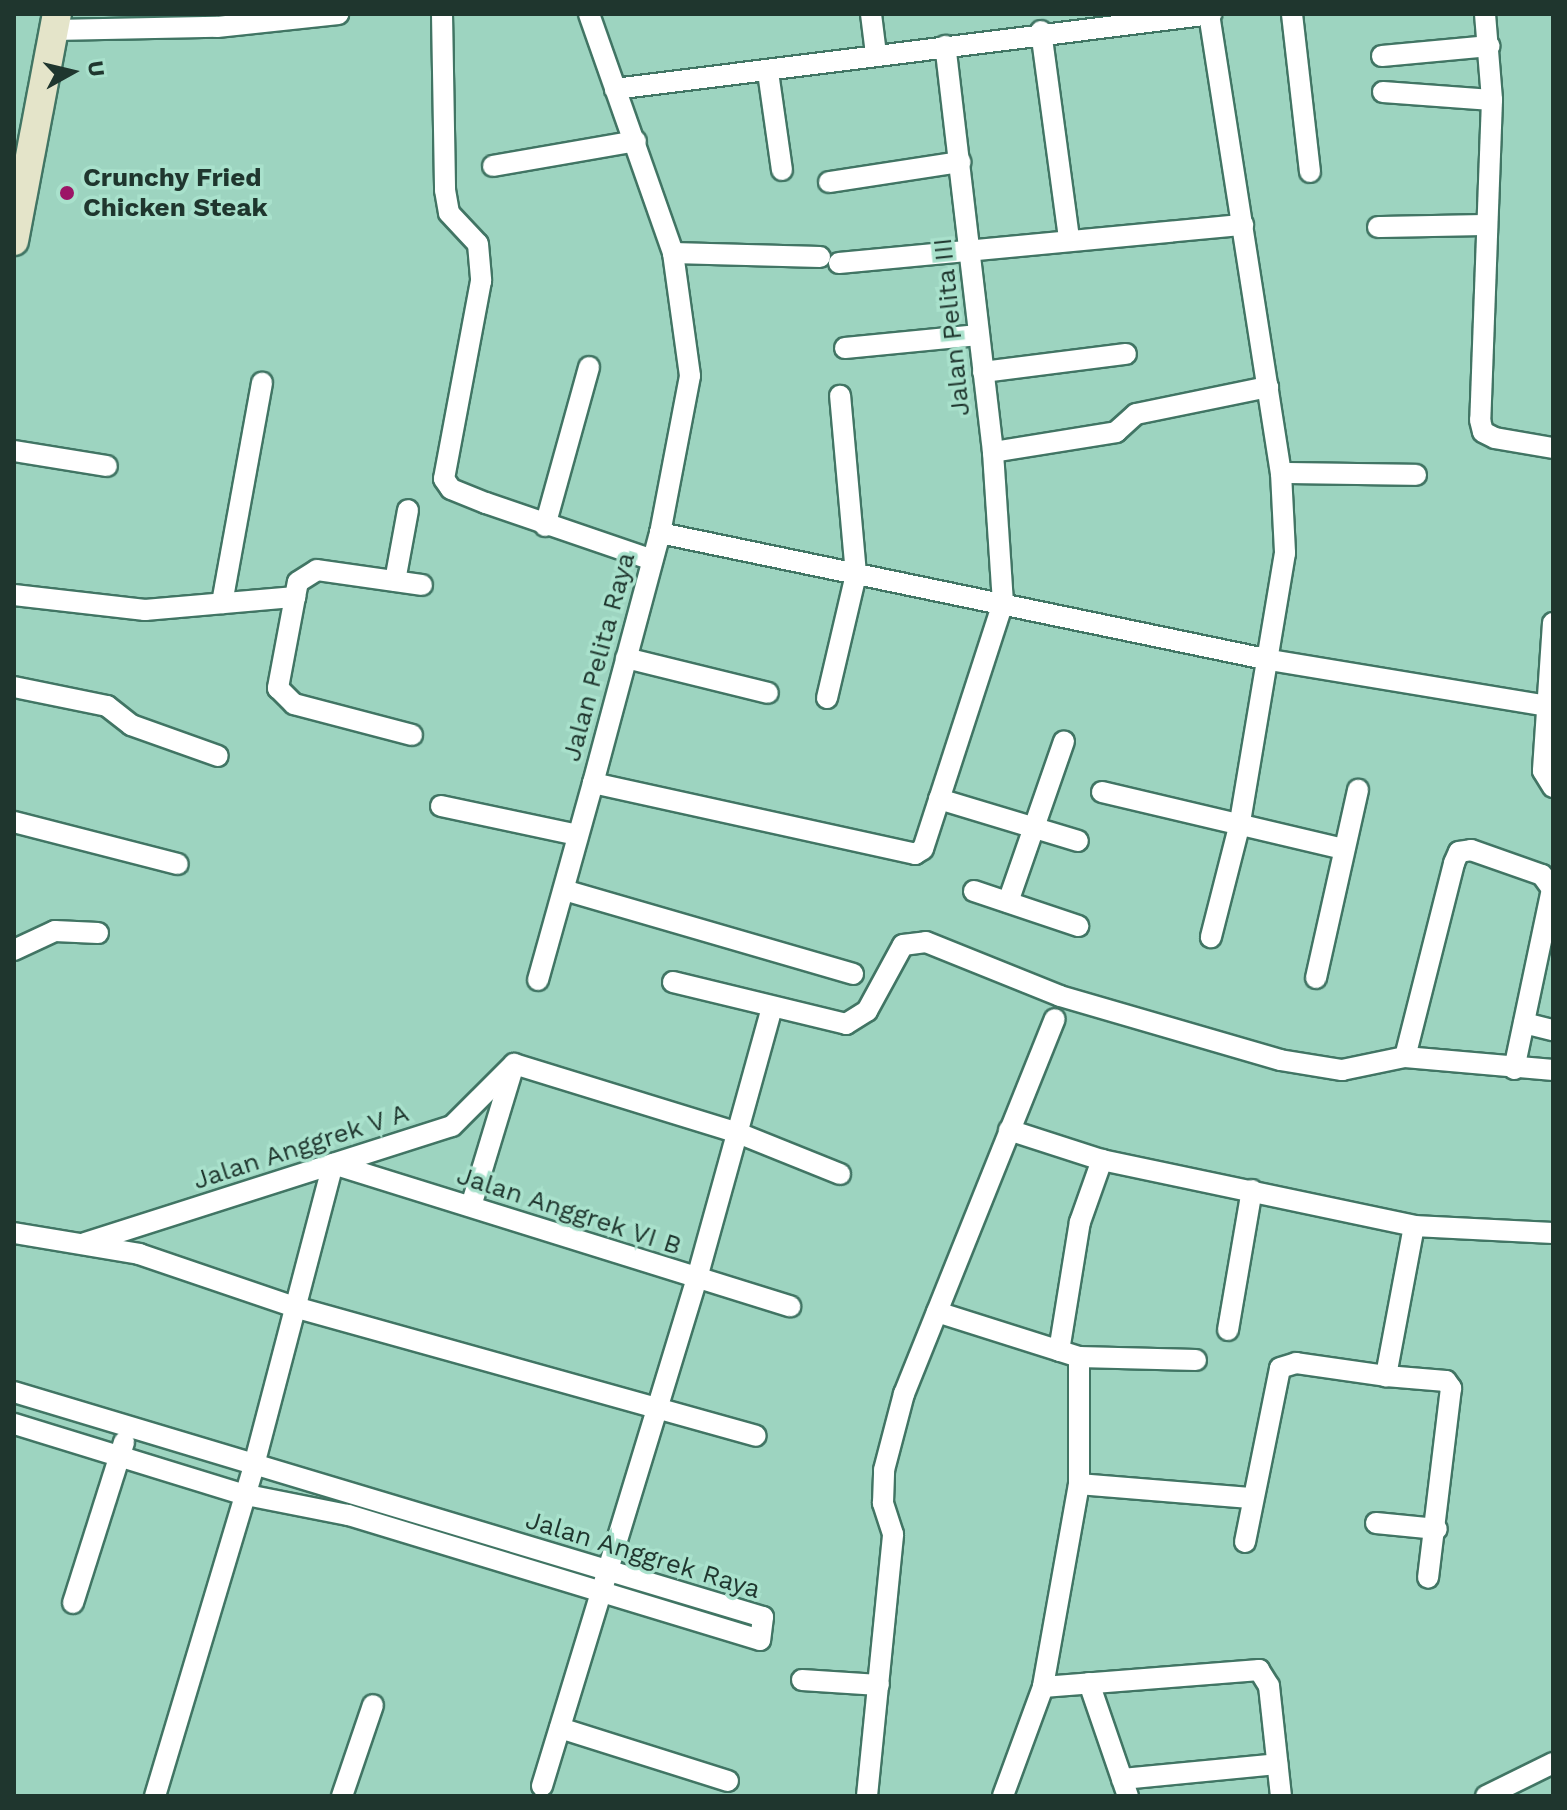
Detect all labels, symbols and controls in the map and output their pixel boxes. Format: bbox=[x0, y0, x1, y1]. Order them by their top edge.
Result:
north arrow bbox=[32, 32, 112, 112]
text: U bbox=[83, 59, 110, 78]
place label: Crunchy Fried Chicken Steak bbox=[83, 162, 268, 224]
marker: Crunchy Fried Chicken Steak bbox=[58, 184, 76, 202]
street label: Jalan Pelita III bbox=[927, 236, 977, 418]
street label: Jalan Pelita Raya bbox=[556, 549, 642, 765]
street label: Jalan Anggrek V A bbox=[187, 1097, 415, 1197]
street label: Jalan Anggrek VI B bbox=[452, 1160, 686, 1262]
street label: Jalan Anggrek Raya bbox=[521, 1504, 765, 1606]

